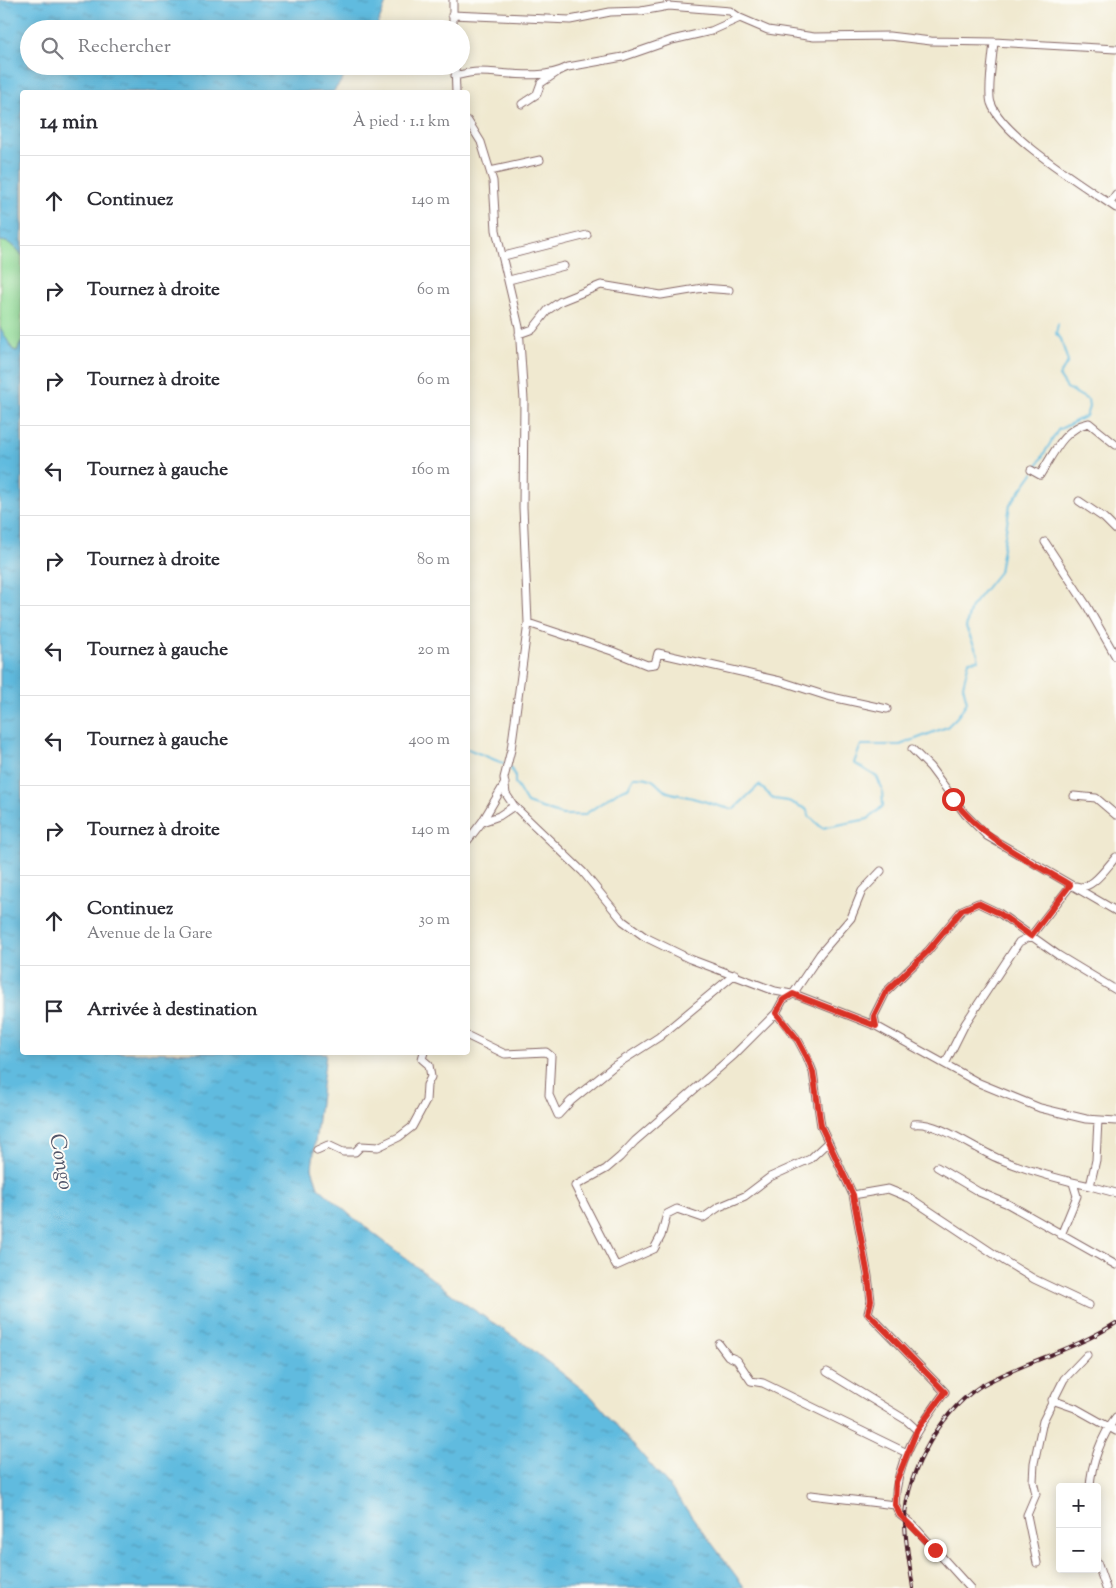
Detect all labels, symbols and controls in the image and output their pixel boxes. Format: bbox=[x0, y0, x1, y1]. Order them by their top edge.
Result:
search box bbox=[20, 20, 470, 75]
icon: search bbox=[38, 34, 66, 62]
text: Rechercher bbox=[78, 34, 171, 61]
text: 14 min bbox=[40, 108, 98, 138]
text: À pied · 1.1 km bbox=[353, 111, 450, 134]
icon: ahead bbox=[40, 187, 68, 215]
text: Continuez bbox=[87, 187, 173, 214]
text: 140 m bbox=[412, 189, 450, 212]
icon: right bbox=[40, 277, 68, 305]
text: Tournez à droite bbox=[87, 277, 220, 304]
text: 60 m bbox=[417, 279, 450, 302]
icon: right bbox=[40, 367, 68, 395]
text: Tournez à droite bbox=[87, 367, 220, 394]
text: 60 m bbox=[417, 369, 450, 392]
icon: left bbox=[40, 457, 68, 485]
text: Tournez à gauche bbox=[87, 457, 228, 484]
text: 160 m bbox=[412, 459, 450, 482]
icon: right bbox=[40, 547, 68, 575]
text: Tournez à droite bbox=[87, 547, 220, 574]
text: 80 m bbox=[417, 549, 450, 572]
icon: left bbox=[40, 637, 68, 665]
text: Tournez à gauche bbox=[87, 637, 228, 664]
text: 20 m bbox=[417, 639, 450, 662]
icon: left bbox=[40, 727, 68, 755]
text: Tournez à gauche bbox=[87, 727, 228, 754]
text: 400 m bbox=[409, 729, 450, 752]
route start bbox=[942, 788, 965, 811]
icon: right bbox=[40, 817, 68, 845]
text: Tournez à droite bbox=[87, 817, 220, 844]
text: 140 m bbox=[412, 819, 450, 842]
text: Continuez bbox=[87, 896, 173, 923]
icon: ahead bbox=[40, 907, 68, 935]
text: 30 m bbox=[419, 909, 450, 932]
text: Avenue de la Gare bbox=[87, 923, 213, 946]
icon: arrive bbox=[40, 997, 68, 1025]
text: Arrivée à destination bbox=[87, 997, 258, 1024]
water label: Congo bbox=[39, 1131, 81, 1193]
map controls bbox=[1056, 1483, 1101, 1573]
button: + bbox=[1056, 1483, 1101, 1528]
button: − bbox=[1056, 1528, 1101, 1573]
route end bbox=[924, 1539, 947, 1562]

